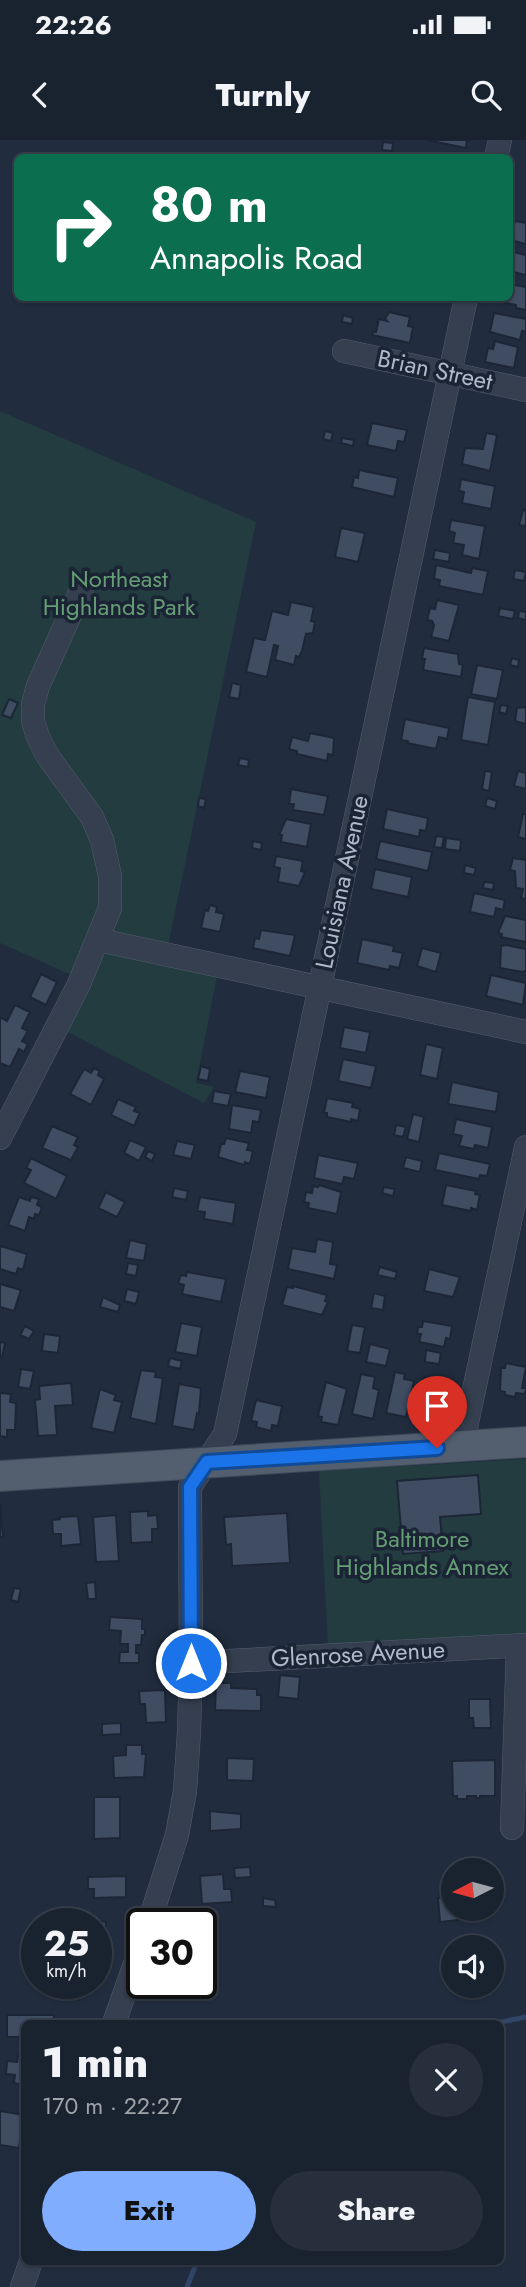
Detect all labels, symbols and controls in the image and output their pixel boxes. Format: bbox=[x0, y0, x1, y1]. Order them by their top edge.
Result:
text: 22:26 bbox=[35, 6, 112, 44]
text: Turnly bbox=[216, 72, 310, 118]
icon: back bbox=[21, 76, 59, 114]
icon: search bbox=[467, 76, 505, 114]
text: 80 m bbox=[150, 170, 268, 240]
icon: right bbox=[35, 182, 126, 273]
text: Annapolis Road bbox=[150, 235, 363, 281]
street label: Brian Street bbox=[374, 340, 496, 399]
park label: Northeast Highlands Park bbox=[43, 561, 196, 624]
street label: Louisiana Avenue bbox=[306, 792, 377, 972]
pin bbox=[407, 1376, 467, 1448]
icon: arrive bbox=[418, 1387, 456, 1425]
park label: Baltimore Highlands Annex bbox=[335, 1521, 509, 1584]
position arrow bbox=[154, 1626, 228, 1700]
street label: Glenrose Avenue bbox=[270, 1631, 446, 1676]
north arrow bbox=[441, 1858, 504, 1922]
map controls bbox=[441, 1858, 504, 1998]
speed limit sign: 30 bbox=[126, 1908, 217, 1999]
text: 25 bbox=[44, 1919, 89, 1969]
button: sound bbox=[441, 1935, 504, 1998]
text: km/h bbox=[46, 1958, 87, 1984]
text: 1 min bbox=[42, 2032, 148, 2093]
button: close bbox=[409, 2043, 483, 2117]
text: 170 m · 22:27 bbox=[42, 2089, 182, 2123]
button: Exit bbox=[42, 2171, 256, 2251]
button: Share bbox=[270, 2171, 483, 2251]

